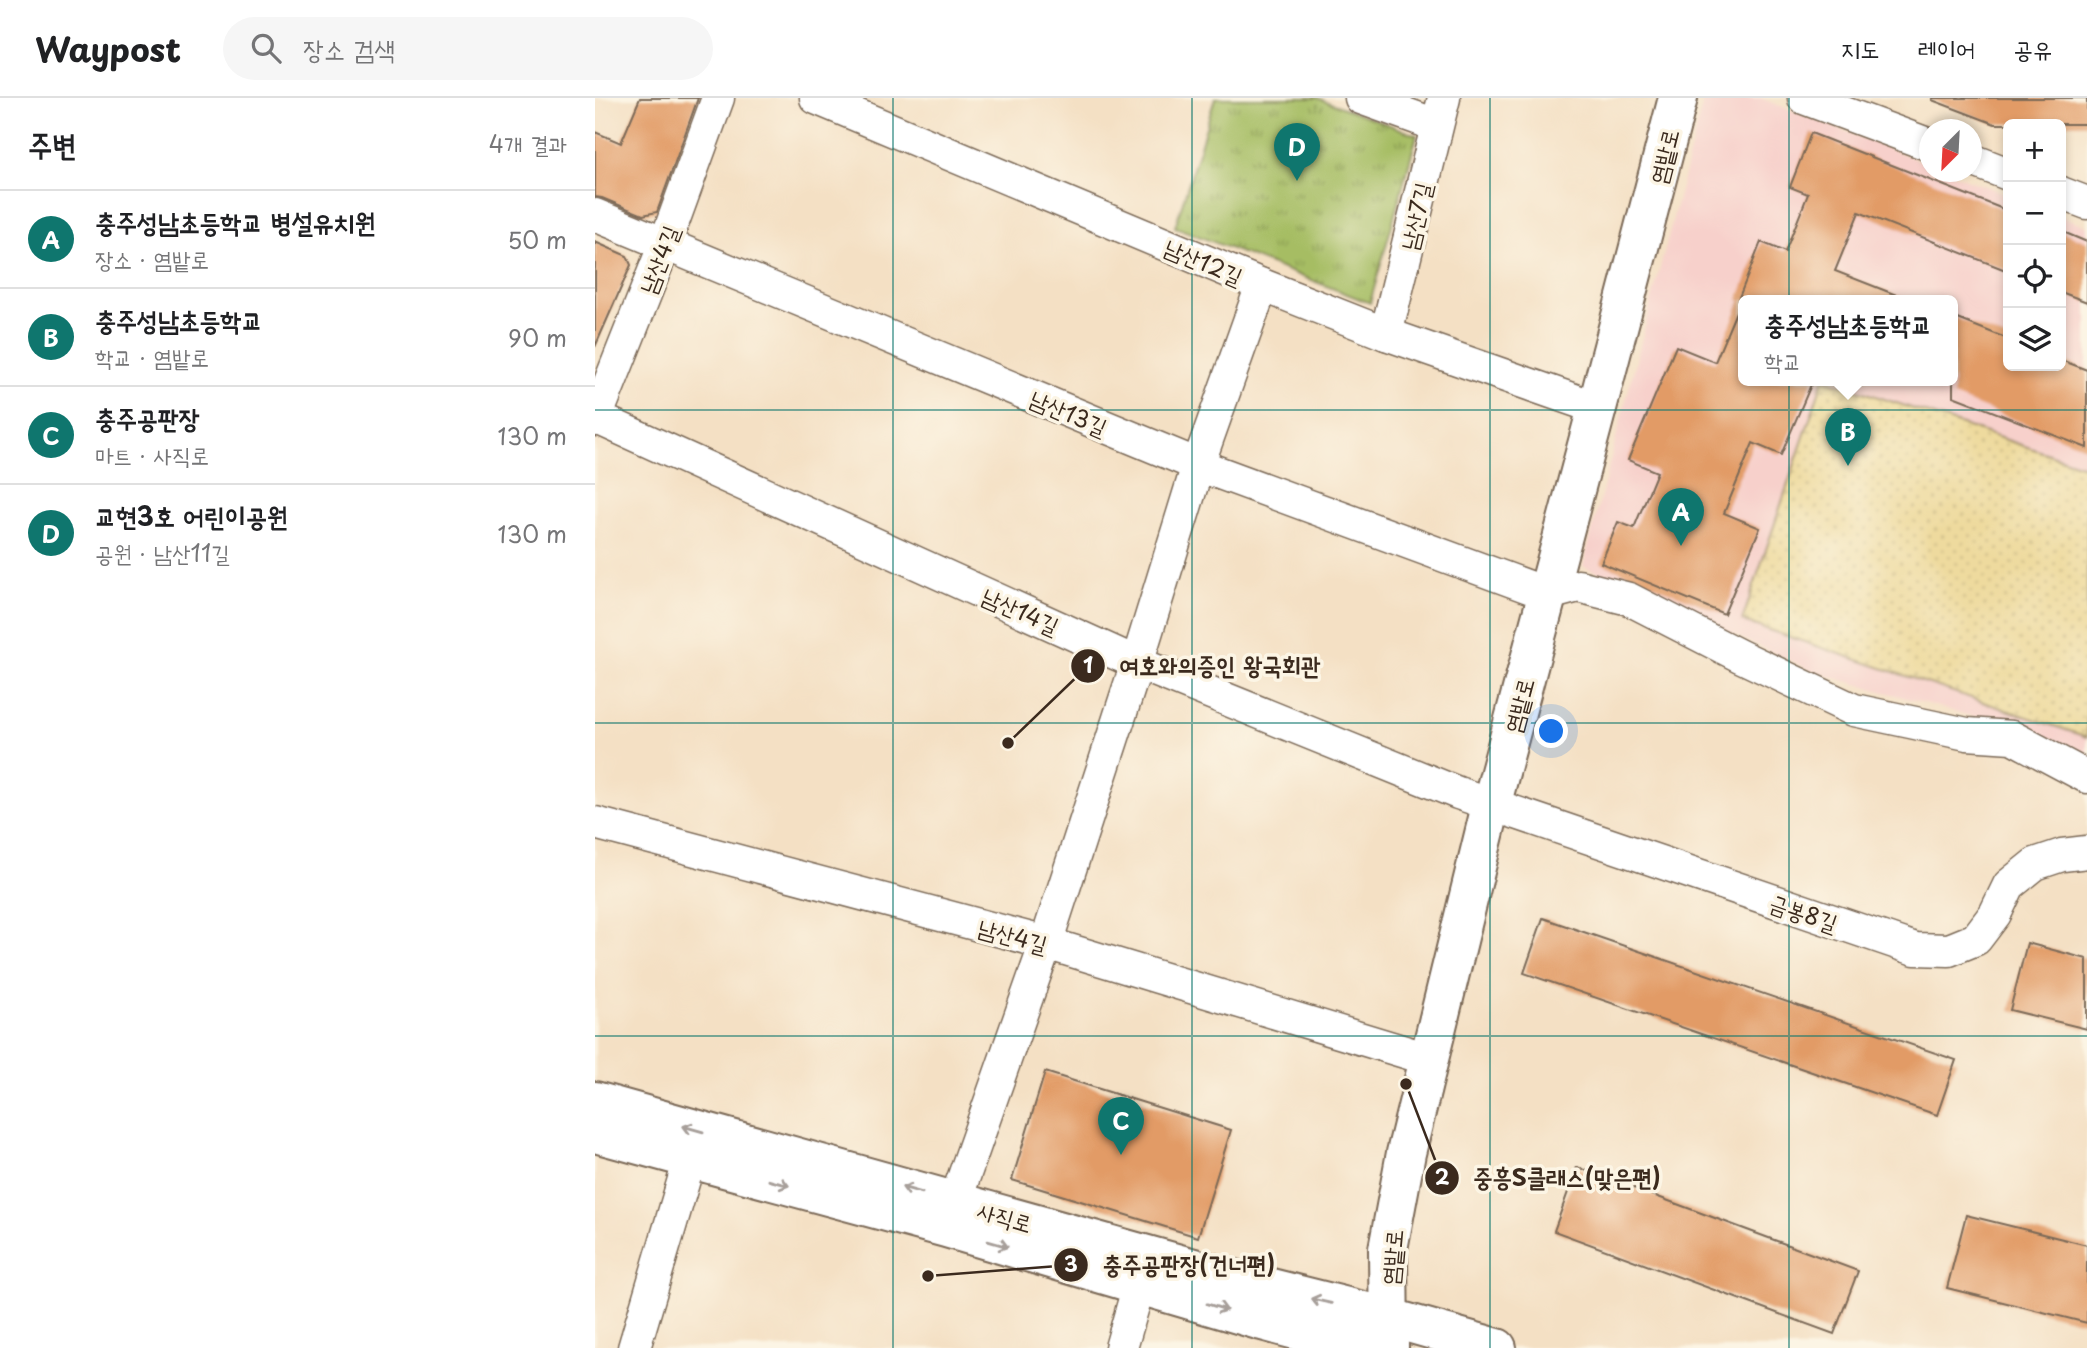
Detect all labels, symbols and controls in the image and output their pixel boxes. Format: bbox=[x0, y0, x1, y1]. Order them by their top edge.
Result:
search box bbox=[223, 17, 713, 80]
text: Waypost bbox=[35, 23, 181, 73]
icon: search bbox=[247, 29, 285, 67]
text: 장소 검색 bbox=[303, 29, 395, 68]
text: 지도 bbox=[1841, 30, 1879, 66]
text: 레이어 bbox=[1917, 30, 1975, 66]
text: 공유 bbox=[2013, 30, 2052, 66]
north arrow bbox=[1919, 119, 1982, 182]
map controls bbox=[2003, 119, 2066, 371]
button: + bbox=[2003, 119, 2066, 182]
text: 주변 bbox=[28, 121, 76, 166]
pin: D bbox=[1274, 123, 1320, 181]
street label: 염밭로 bbox=[1639, 125, 1687, 187]
text: 4개 결과 bbox=[489, 126, 567, 161]
street label: 남산7길 bbox=[1390, 179, 1440, 253]
button: − bbox=[2003, 182, 2066, 245]
text: 충주성남초등학교 병설유치원 bbox=[95, 202, 375, 241]
street label: 남산4길 bbox=[629, 220, 687, 298]
text: A bbox=[42, 222, 60, 257]
text: 50 m bbox=[507, 222, 567, 257]
street label: 남산12길 bbox=[1159, 229, 1249, 293]
text: 장소 · 염밭로 bbox=[95, 241, 209, 276]
button: locate bbox=[2003, 245, 2066, 308]
popup bbox=[1738, 295, 1958, 386]
text: 충주성남초등학교 bbox=[95, 300, 262, 339]
text: 충주성남초등학교 bbox=[1764, 304, 1932, 343]
button: layers bbox=[2003, 308, 2066, 371]
text: B bbox=[43, 320, 59, 355]
text: 90 m bbox=[508, 320, 567, 355]
text: 학교 · 염밭로 bbox=[95, 339, 209, 374]
text: 학교 bbox=[1764, 343, 1801, 378]
street label: 남산13길 bbox=[1025, 380, 1113, 444]
text: 충주공판장 bbox=[95, 398, 200, 437]
pin: B bbox=[1825, 408, 1871, 466]
text: C bbox=[42, 418, 60, 453]
text: 130 m bbox=[497, 418, 567, 453]
text: 마트 · 사직로 bbox=[95, 437, 209, 472]
pin: A bbox=[1658, 488, 1704, 546]
text: 교현3호 어린이공원 bbox=[95, 496, 288, 535]
text: D bbox=[42, 516, 60, 551]
text: 130 m bbox=[497, 516, 567, 551]
text: 공원 · 남산11길 bbox=[95, 535, 230, 570]
street label: 남산14길 bbox=[977, 578, 1065, 642]
callout: 여호와의증인 왕국회관 bbox=[1070, 644, 1334, 689]
text: 여호와의증인 왕국회관 bbox=[1120, 646, 1321, 682]
text: 1 bbox=[1083, 648, 1093, 680]
street label: 염밭로 bbox=[1494, 674, 1542, 736]
your location bbox=[1534, 714, 1568, 748]
street label: 금봉8길 bbox=[1765, 884, 1843, 940]
street label: 남산4길 bbox=[974, 909, 1052, 961]
pin: C bbox=[1098, 1097, 1144, 1155]
one-way arrow bbox=[682, 1122, 705, 1135]
callout: 중흥S클래스(맞은편) bbox=[1424, 1155, 1675, 1200]
text: 중흥S클래스(맞은편) bbox=[1473, 1158, 1661, 1194]
text: 2 bbox=[1435, 1160, 1450, 1192]
one-way arrow bbox=[767, 1177, 790, 1190]
one-way arrow bbox=[901, 1183, 924, 1196]
street label: 사직로 bbox=[973, 1192, 1037, 1240]
street label: 염밭로 bbox=[1371, 1228, 1411, 1286]
one-way arrow bbox=[987, 1238, 1009, 1251]
callout: 충주공판장(건너편) bbox=[1053, 1242, 1289, 1287]
text: 충주공판장(건너편) bbox=[1103, 1245, 1275, 1281]
text: 3 bbox=[1064, 1247, 1078, 1279]
one-way arrow bbox=[1310, 1294, 1333, 1307]
one-way arrow bbox=[1205, 1302, 1227, 1315]

